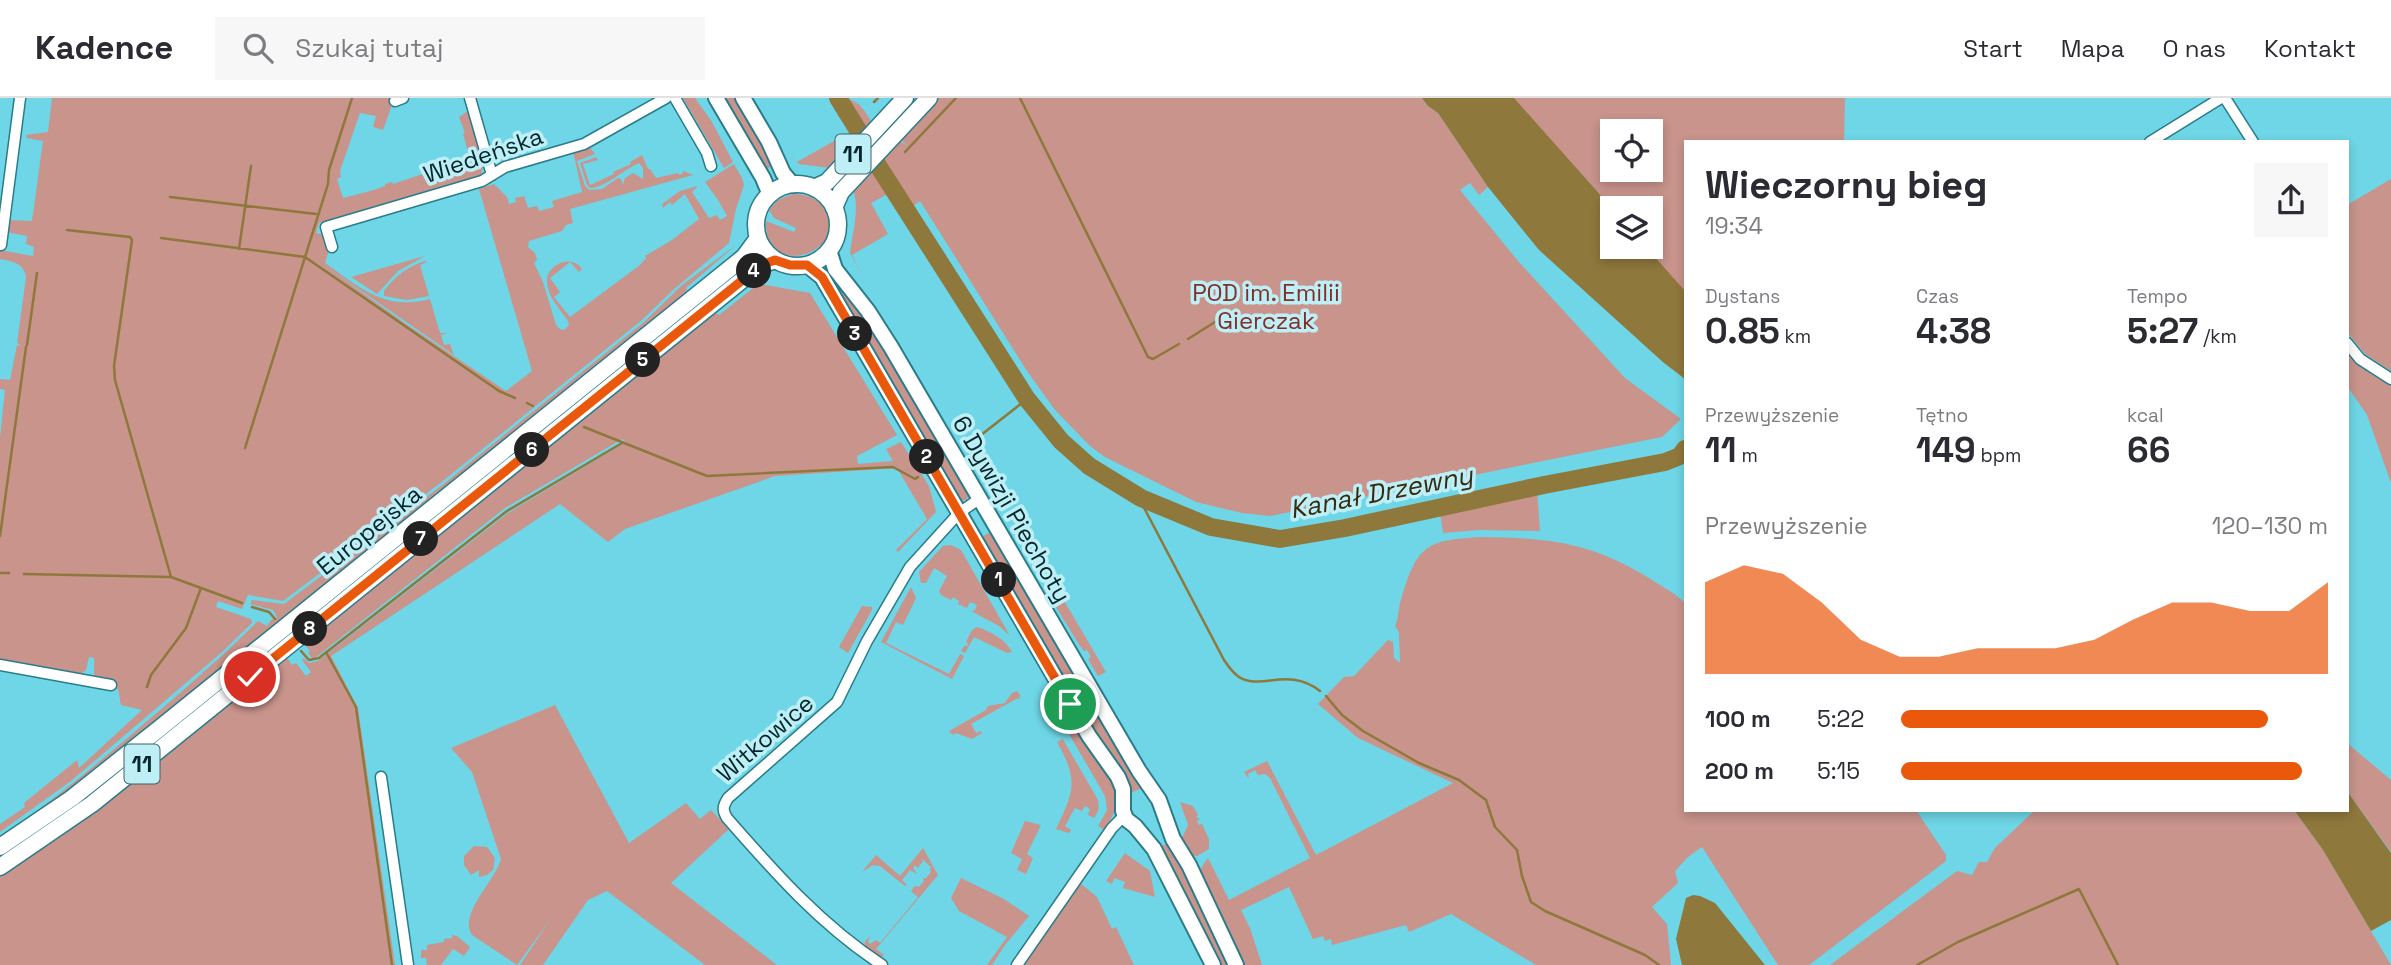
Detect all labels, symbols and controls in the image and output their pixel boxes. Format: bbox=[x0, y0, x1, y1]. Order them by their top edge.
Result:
search box bbox=[215, 17, 705, 80]
text: Kadence bbox=[35, 27, 173, 69]
icon: search bbox=[239, 29, 277, 67]
text: Szukaj tutaj bbox=[295, 31, 444, 65]
text: Start bbox=[1963, 33, 2023, 64]
text: Mapa bbox=[2061, 33, 2125, 64]
text: O nas bbox=[2163, 33, 2226, 64]
text: Kontakt bbox=[2264, 33, 2356, 64]
map controls bbox=[1600, 119, 1663, 259]
button: locate bbox=[1600, 119, 1663, 182]
street label: Wiedeńska bbox=[419, 120, 547, 190]
road number: 11 bbox=[836, 134, 870, 174]
text: Wieczorny bieg bbox=[1705, 161, 1988, 209]
button: share bbox=[2254, 163, 2328, 237]
button: layers bbox=[1600, 196, 1663, 259]
text: 19:34 bbox=[1705, 211, 1763, 241]
pin: 4 bbox=[736, 254, 772, 288]
text: 4 bbox=[747, 258, 760, 283]
park label: POD im. Emilii Gierczak bbox=[1192, 277, 1340, 336]
text: Dystans bbox=[1705, 284, 1780, 309]
text: Czas bbox=[1916, 284, 1959, 309]
text: Tempo bbox=[2127, 284, 2188, 309]
text: 0.85 bbox=[1705, 309, 1780, 353]
text: 4:38 bbox=[1916, 309, 1991, 353]
text: 5:27 bbox=[2127, 309, 2198, 353]
pin: 3 bbox=[838, 316, 872, 352]
text: 3 bbox=[849, 321, 860, 346]
text: km bbox=[1780, 324, 1811, 349]
text: /km bbox=[2198, 324, 2237, 349]
pin: 5 bbox=[626, 342, 660, 378]
text: 5 bbox=[637, 347, 648, 372]
text: Przewyższenie bbox=[1705, 403, 1839, 428]
text: Tętno bbox=[1916, 403, 1968, 428]
text: kcal bbox=[2127, 403, 2164, 428]
street label: 6 Dywizji Piechoty bbox=[946, 410, 1078, 608]
text: 11 bbox=[1705, 428, 1737, 472]
text: 149 bbox=[1916, 428, 1976, 472]
text: 66 bbox=[2127, 428, 2170, 472]
pin: 6 bbox=[514, 432, 550, 468]
text: 6 bbox=[526, 437, 537, 462]
pin: 2 bbox=[909, 440, 944, 474]
text: m bbox=[1737, 443, 1758, 468]
text: bpm bbox=[1976, 443, 2021, 468]
text: 2 bbox=[921, 444, 932, 469]
water label: Kanał Drzewny bbox=[1287, 457, 1476, 526]
street label: Europejska bbox=[310, 478, 428, 582]
text: Przewyższenie bbox=[1705, 511, 1868, 541]
text: 120–130 m bbox=[2212, 511, 2328, 541]
pin: 7 bbox=[404, 522, 438, 556]
text: 7 bbox=[415, 526, 426, 551]
pin: 1 bbox=[982, 562, 1016, 598]
text: 1 bbox=[994, 567, 1003, 592]
pin: 8 bbox=[292, 612, 328, 646]
text: 8 bbox=[304, 616, 315, 641]
pin bbox=[220, 647, 280, 707]
icon: check bbox=[231, 658, 269, 696]
pin bbox=[1040, 674, 1100, 734]
icon: arrive bbox=[1051, 685, 1089, 723]
street label: Witkowice bbox=[710, 687, 820, 789]
text: 100 m bbox=[1705, 704, 1771, 734]
text: 5:22 bbox=[1817, 704, 1864, 734]
road number: 11 bbox=[124, 744, 160, 784]
text: 200 m bbox=[1705, 756, 1774, 786]
text: 5:15 bbox=[1817, 756, 1860, 786]

